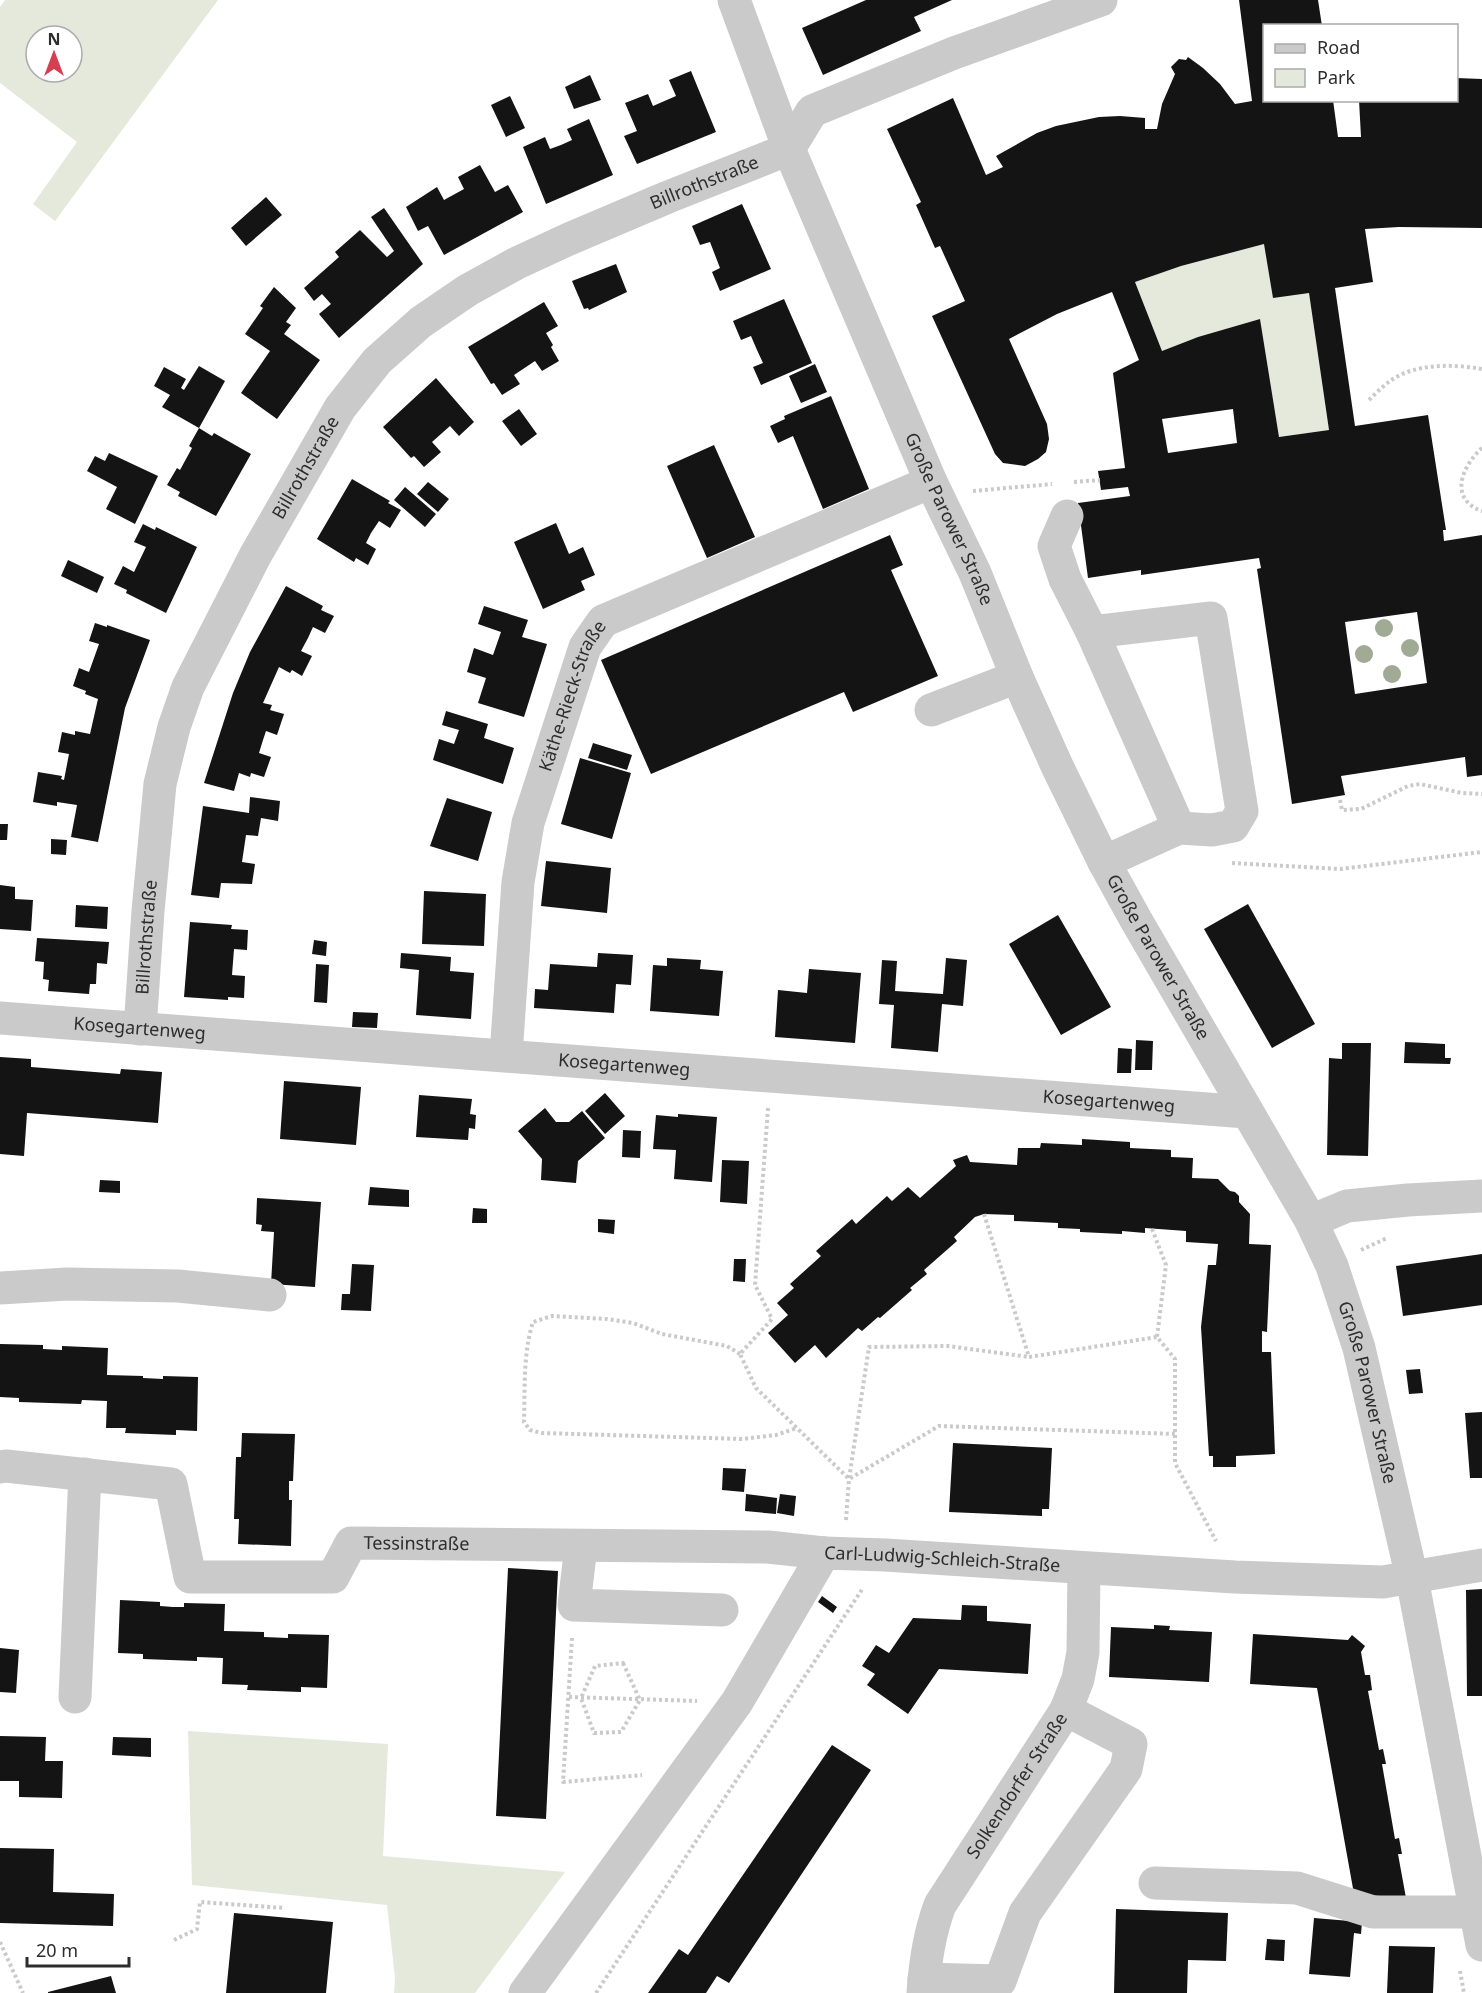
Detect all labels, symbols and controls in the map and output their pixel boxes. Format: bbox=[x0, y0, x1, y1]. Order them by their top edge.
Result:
north arrow bbox=[24, 24, 84, 84]
legend bbox=[1263, 24, 1458, 102]
text: N bbox=[47, 28, 61, 50]
text: Road bbox=[1317, 35, 1360, 59]
text: Park bbox=[1317, 65, 1355, 89]
street label: Billrothstraße bbox=[646, 149, 762, 214]
street label: Billrothstraße bbox=[266, 411, 344, 523]
street label: Große Parower Straße bbox=[900, 429, 1000, 608]
street label: Käthe-Rieck-Straße bbox=[532, 615, 611, 774]
street label: Große Parower Straße bbox=[1102, 870, 1216, 1044]
street label: Billrothstraße bbox=[129, 879, 162, 995]
street label: Kosegartenweg bbox=[73, 1011, 207, 1044]
street label: Kosegartenweg bbox=[557, 1047, 691, 1081]
street label: Kosegartenweg bbox=[1042, 1084, 1176, 1118]
street label: Große Parower Straße bbox=[1333, 1298, 1403, 1486]
street label: Tessinstraße bbox=[364, 1530, 470, 1555]
street label: Carl-Ludwig-Schleich-Straße bbox=[824, 1540, 1061, 1577]
street label: Solkendorfer Straße bbox=[960, 1708, 1072, 1863]
scale bar bbox=[27, 1930, 129, 1968]
text: 20 m bbox=[36, 1938, 78, 1962]

